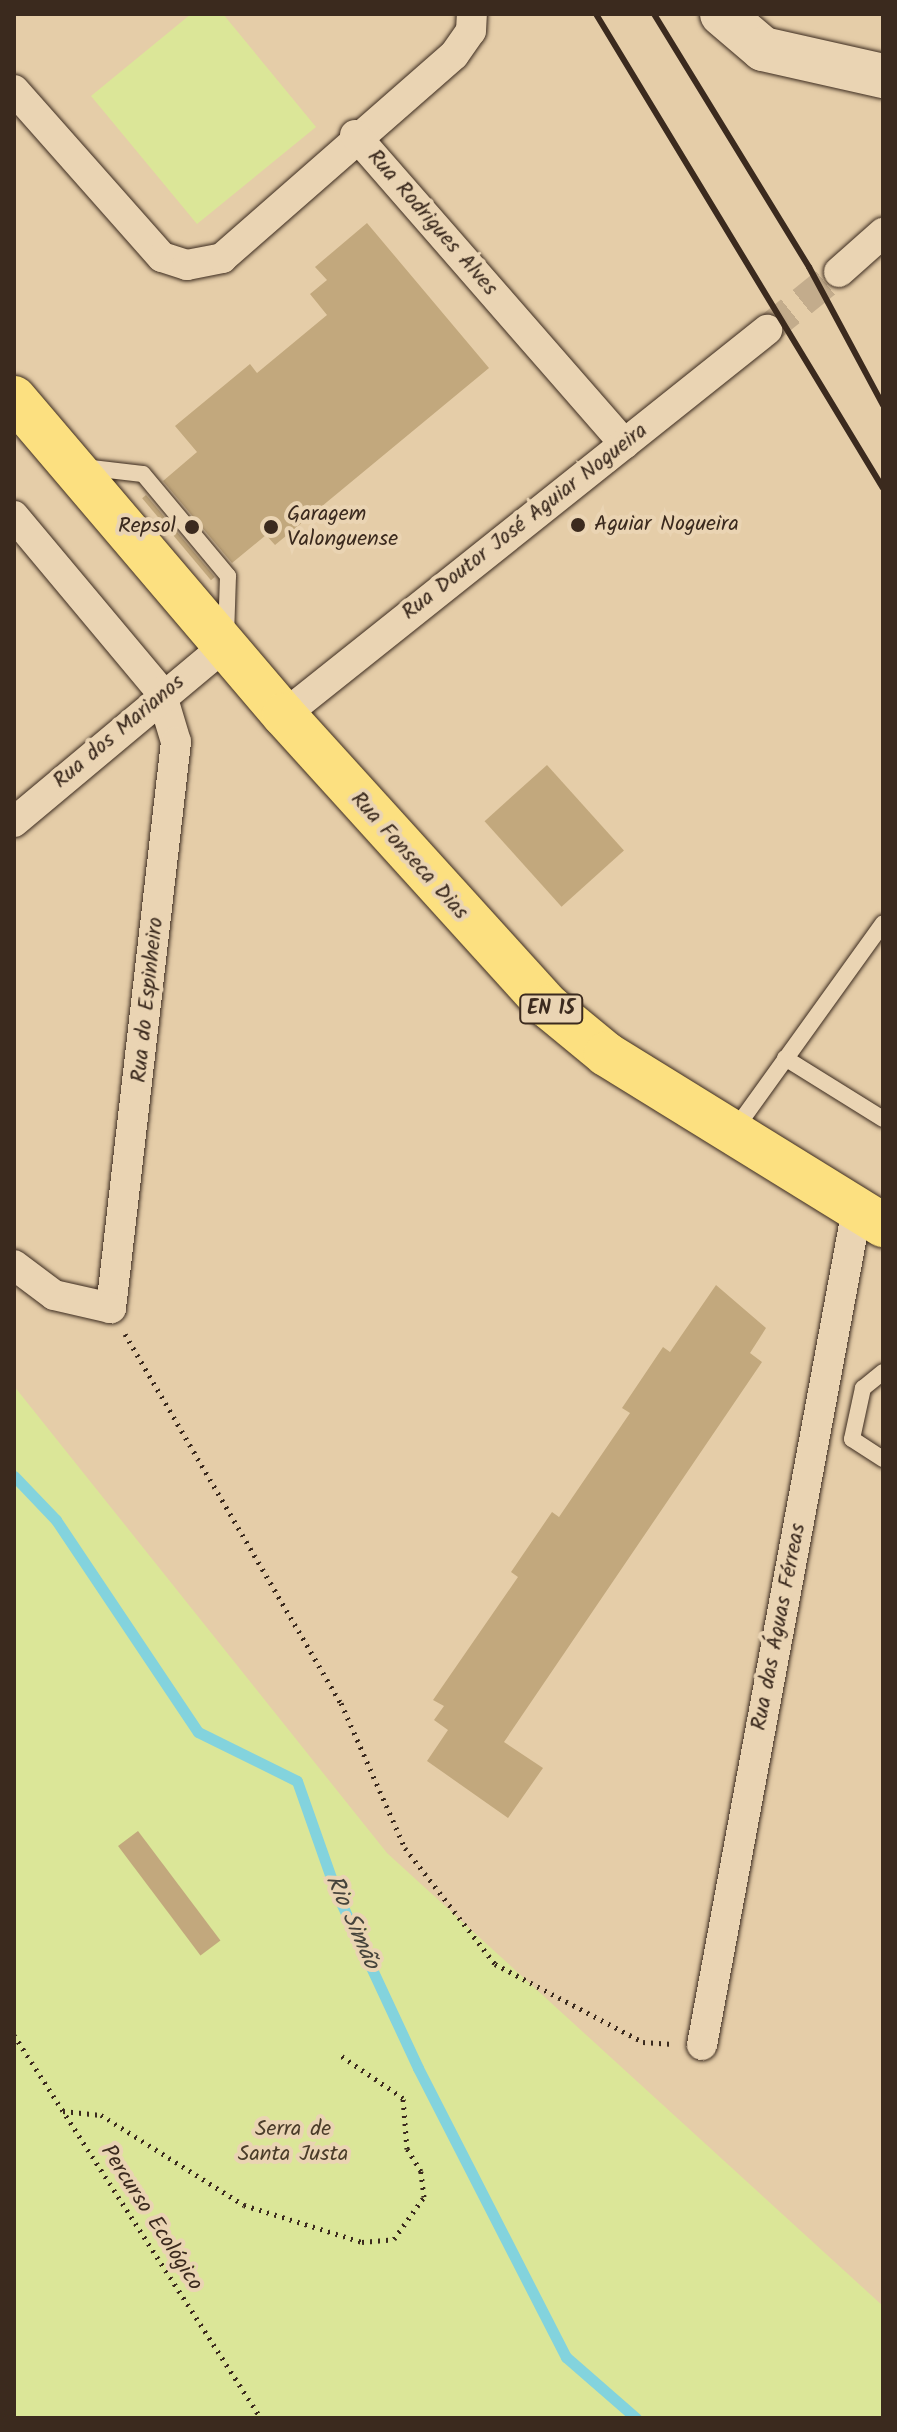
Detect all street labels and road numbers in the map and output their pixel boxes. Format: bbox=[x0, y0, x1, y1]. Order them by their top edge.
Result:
street label: Rua Rodrigues Alves bbox=[361, 144, 503, 302]
street label: Rua Doutor José Aguiar Nogueira bbox=[397, 418, 653, 626]
street label: Rua dos Marianos bbox=[48, 669, 190, 795]
street label: Rua Fonseca Dias bbox=[345, 787, 473, 925]
street label: Rua do Espinheiro bbox=[126, 916, 170, 1084]
road number: EN 15 bbox=[519, 993, 583, 1025]
street label: Rua das Águas Férreas bbox=[746, 1521, 812, 1733]
street label: Percurso Ecológico bbox=[94, 2140, 208, 2296]

